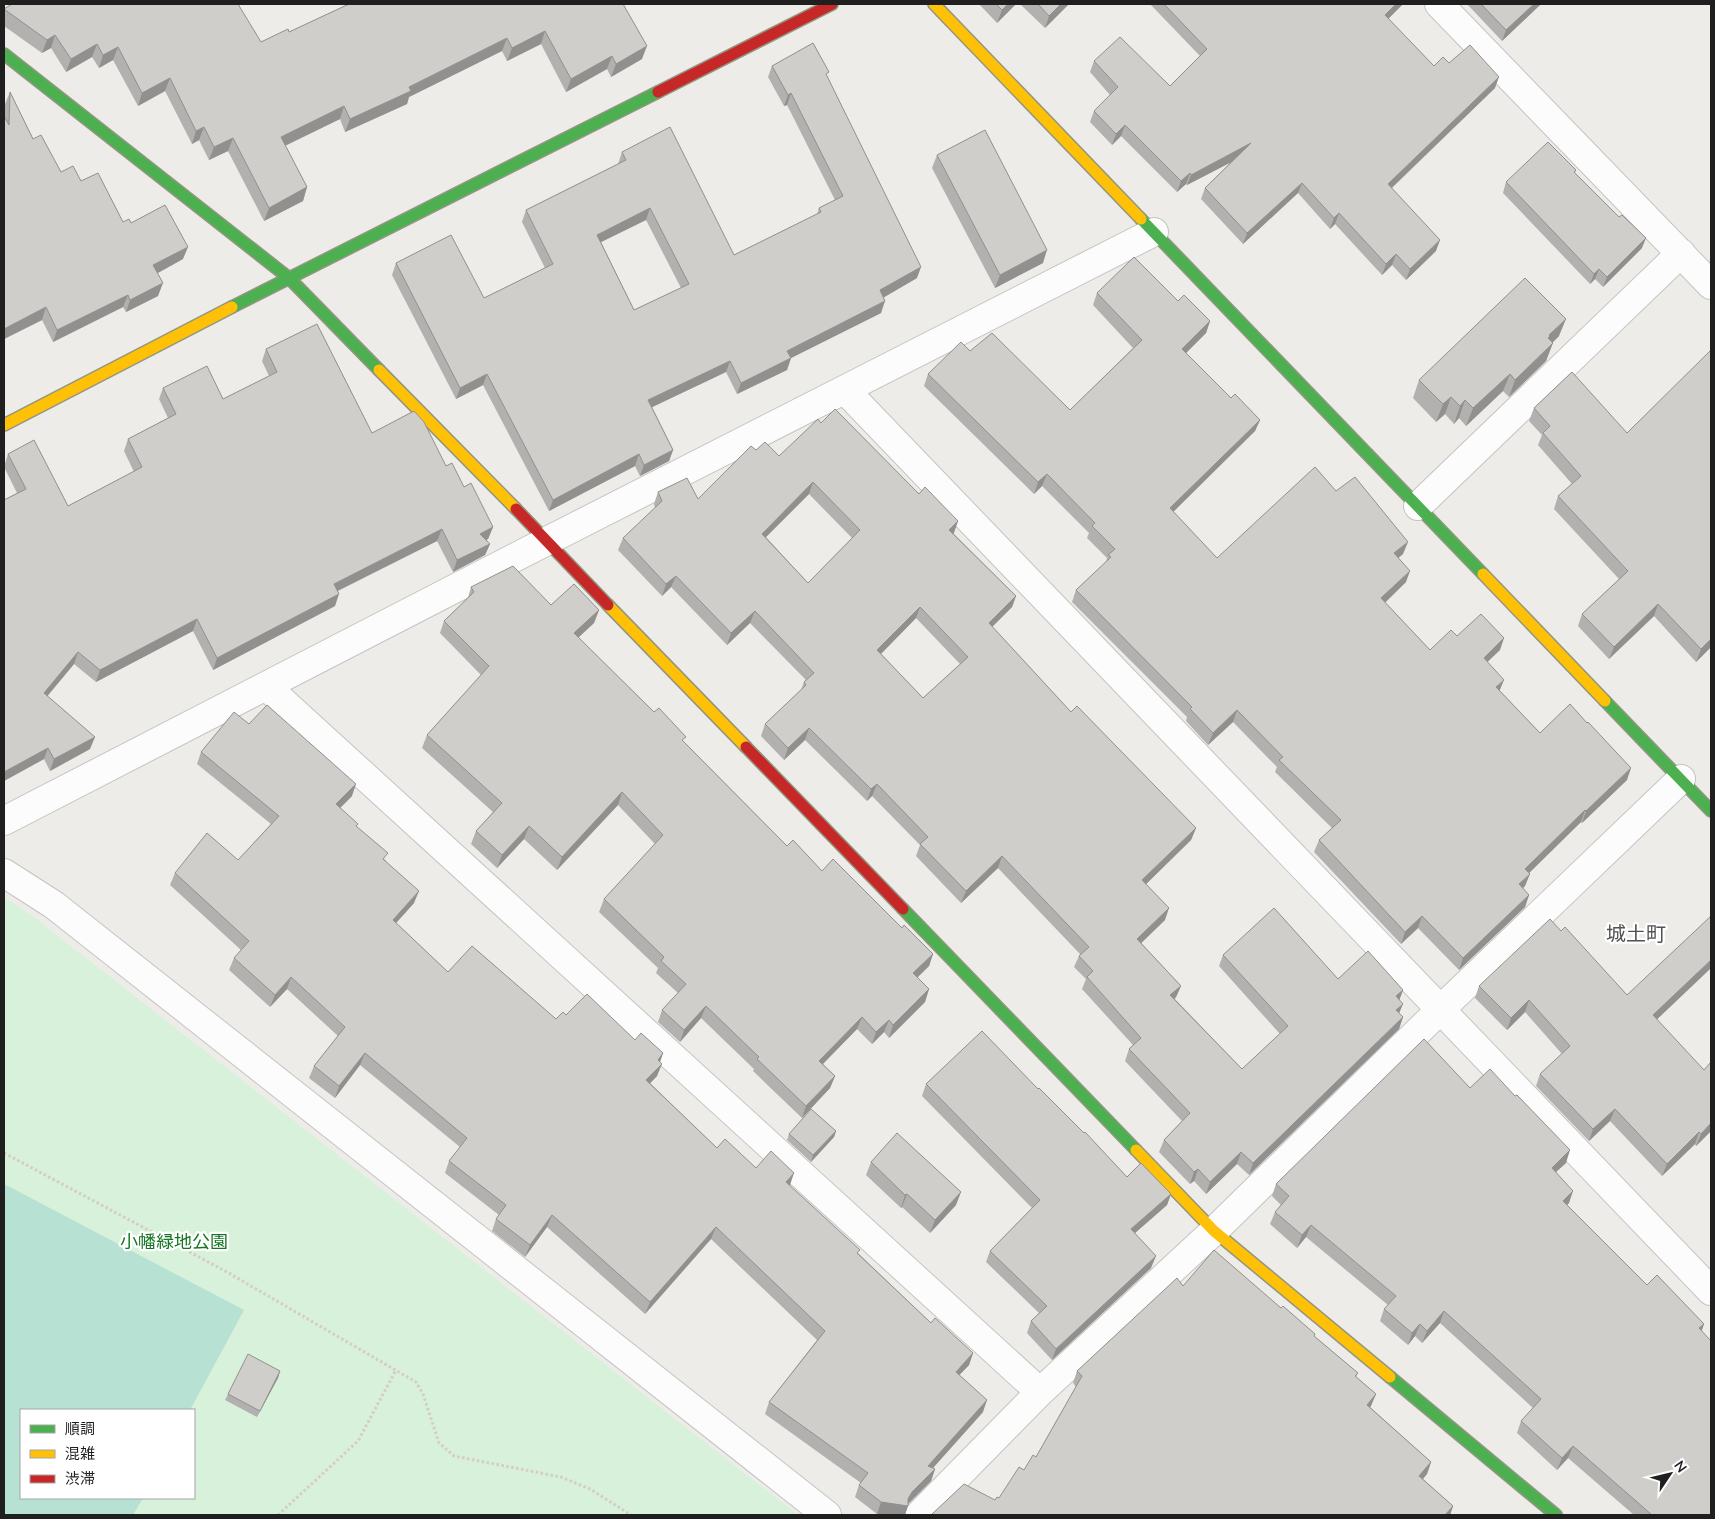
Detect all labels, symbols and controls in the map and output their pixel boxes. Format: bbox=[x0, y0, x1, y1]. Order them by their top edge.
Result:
district label: 城土町 bbox=[1606, 921, 1666, 946]
park label: 小幡緑地公園 bbox=[120, 1230, 228, 1253]
legend bbox=[20, 1409, 195, 1499]
text: 順調 bbox=[65, 1419, 95, 1438]
text: 混雑 bbox=[65, 1444, 95, 1463]
north arrow bbox=[1645, 1449, 1695, 1499]
text: N bbox=[1670, 1457, 1691, 1476]
text: 渋滞 bbox=[65, 1469, 95, 1488]

